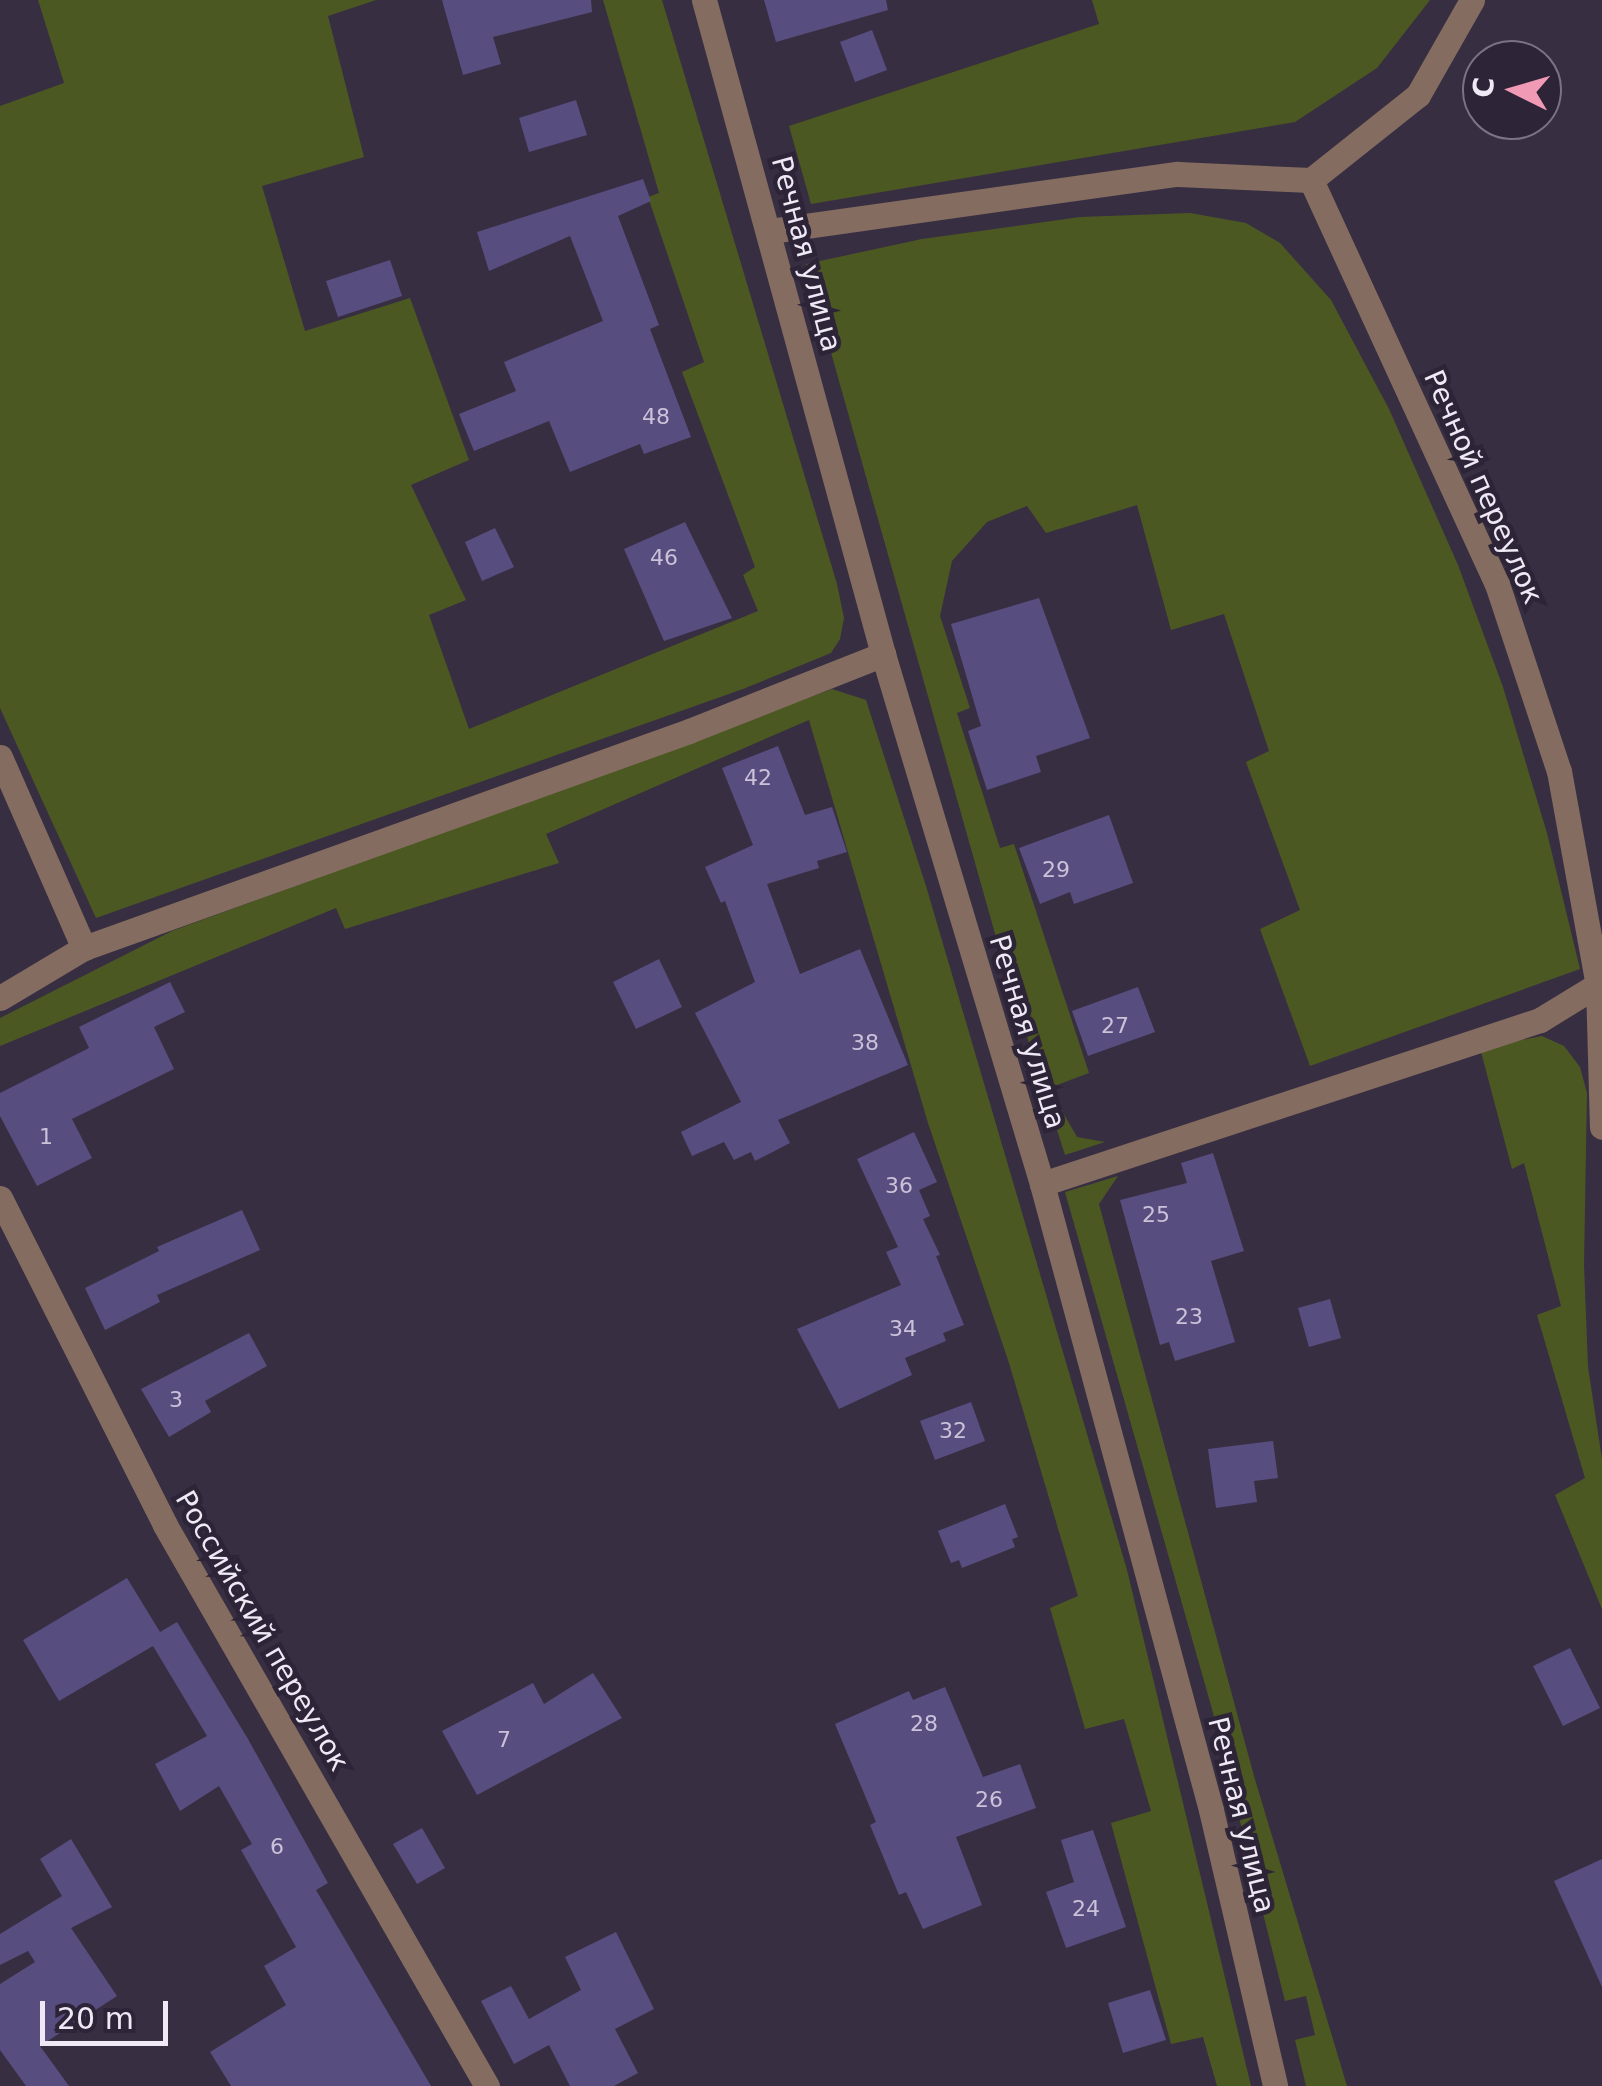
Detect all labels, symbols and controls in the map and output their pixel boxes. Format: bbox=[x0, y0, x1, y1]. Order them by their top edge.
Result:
north arrow bbox=[1462, 40, 1562, 140]
text: С bbox=[1466, 76, 1501, 99]
street label: Речная улица bbox=[764, 153, 848, 355]
street label: Речной переулок bbox=[1416, 365, 1550, 609]
house number: 48 bbox=[642, 404, 670, 430]
house number: 46 bbox=[650, 545, 678, 571]
house number: 42 bbox=[744, 765, 772, 791]
house number: 29 bbox=[1042, 857, 1070, 883]
street label: Речная улица bbox=[982, 931, 1072, 1133]
house number: 27 bbox=[1101, 1013, 1129, 1039]
house number: 38 bbox=[851, 1030, 879, 1056]
house number: 1 bbox=[39, 1124, 53, 1150]
house number: 36 bbox=[885, 1173, 913, 1199]
house number: 25 bbox=[1142, 1202, 1170, 1228]
house number: 23 bbox=[1175, 1304, 1203, 1330]
house number: 34 bbox=[889, 1316, 917, 1342]
house number: 3 bbox=[169, 1387, 183, 1413]
house number: 32 bbox=[939, 1418, 967, 1444]
street label: Российский переулок bbox=[168, 1485, 356, 1777]
house number: 28 bbox=[910, 1711, 938, 1737]
street label: Речная улица bbox=[1200, 1714, 1282, 1916]
house number: 7 bbox=[497, 1727, 511, 1753]
house number: 26 bbox=[975, 1787, 1003, 1813]
house number: 6 bbox=[270, 1834, 284, 1860]
house number: 24 bbox=[1072, 1896, 1100, 1922]
scale bar bbox=[45, 1981, 172, 2043]
text: 20 m bbox=[57, 2001, 134, 2036]

